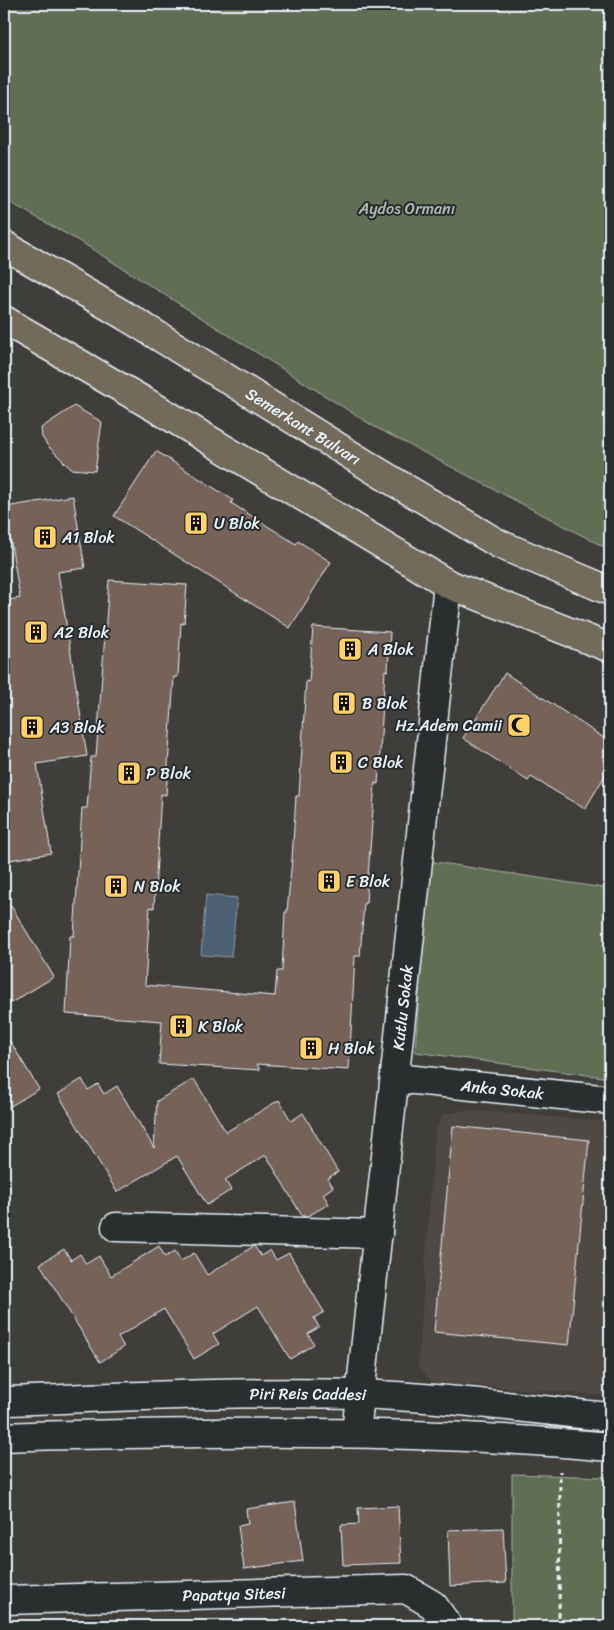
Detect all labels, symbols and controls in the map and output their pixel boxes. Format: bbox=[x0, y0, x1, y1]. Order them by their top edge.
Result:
park label: Aydos Ormanı bbox=[358, 194, 455, 223]
street label: Semerkant Bulvarı bbox=[240, 379, 367, 473]
place label: U Blok bbox=[214, 509, 261, 538]
building icon: U Blok bbox=[183, 510, 209, 536]
place label: A1 Blok bbox=[61, 523, 115, 552]
building icon: A1 Blok bbox=[32, 524, 58, 550]
place label: A2 Blok bbox=[53, 618, 110, 647]
building icon: A2 Blok bbox=[23, 619, 49, 645]
place label: A Blok bbox=[367, 635, 414, 664]
building icon: A Blok bbox=[337, 636, 363, 662]
place label: B Blok bbox=[362, 689, 408, 718]
building icon: B Blok bbox=[331, 690, 357, 716]
place label: Hz.Adem Camii bbox=[396, 711, 503, 740]
mosque icon: Hz.Adem Camii bbox=[506, 712, 532, 738]
place label: A3 Blok bbox=[49, 713, 105, 742]
building icon: A3 Blok bbox=[19, 714, 45, 740]
place label: C Blok bbox=[358, 748, 404, 777]
building icon: C Blok bbox=[328, 749, 354, 775]
place label: P Blok bbox=[146, 759, 192, 788]
building icon: P Blok bbox=[116, 760, 142, 786]
place label: E Blok bbox=[346, 867, 391, 896]
building icon: E Blok bbox=[316, 868, 342, 894]
place label: N Blok bbox=[134, 872, 181, 901]
building icon: N Blok bbox=[103, 873, 129, 899]
street label: Kutlu Sokak bbox=[383, 963, 421, 1052]
place label: K Blok bbox=[198, 1012, 244, 1041]
building icon: K Blok bbox=[168, 1013, 194, 1039]
place label: H Blok bbox=[328, 1034, 375, 1063]
building icon: H Blok bbox=[298, 1035, 324, 1061]
street label: Anka Sokak bbox=[459, 1070, 546, 1108]
street label: Piri Reis Caddesi bbox=[249, 1379, 367, 1409]
street label: Papatya Sitesi bbox=[182, 1578, 286, 1610]

